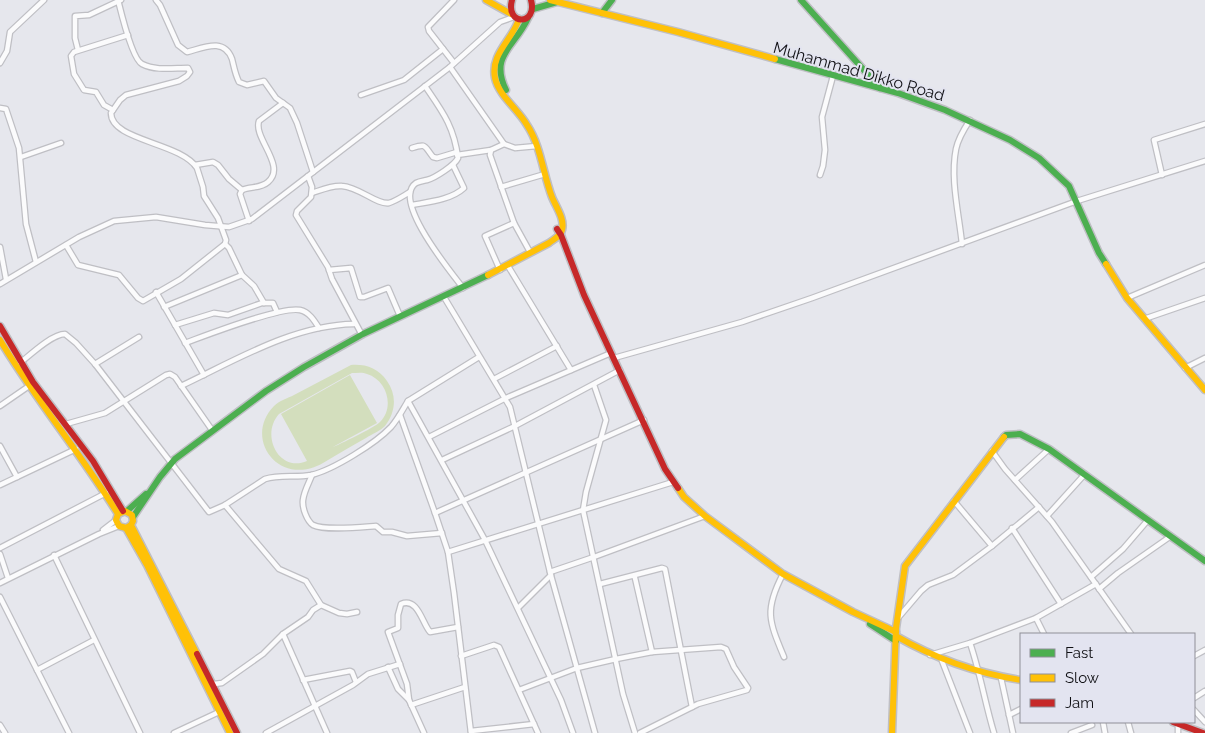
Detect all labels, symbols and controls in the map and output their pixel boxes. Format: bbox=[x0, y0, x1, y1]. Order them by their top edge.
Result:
street label: Muhammad Dikko Road bbox=[771, 38, 947, 105]
legend bbox=[1020, 633, 1195, 723]
text: Fast bbox=[1065, 644, 1093, 662]
text: Slow bbox=[1065, 669, 1099, 687]
text: Jam bbox=[1065, 694, 1094, 712]

